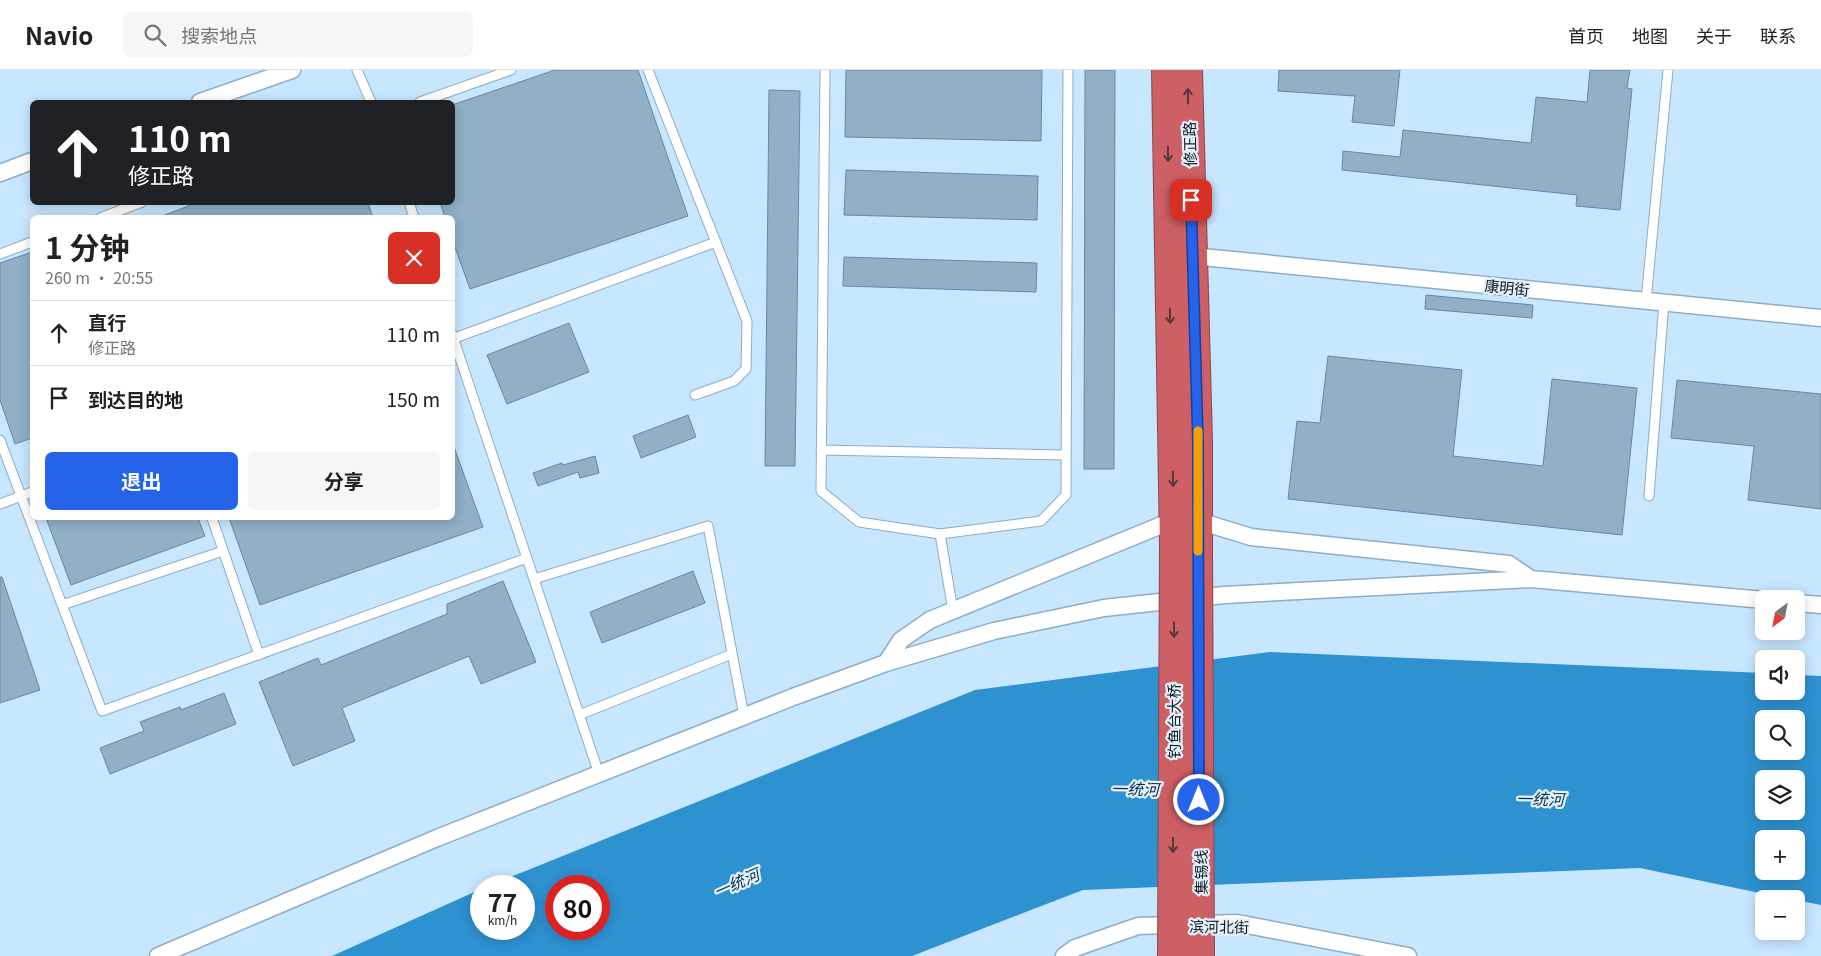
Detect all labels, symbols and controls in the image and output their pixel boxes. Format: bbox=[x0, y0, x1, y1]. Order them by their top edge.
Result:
search box bbox=[123, 12, 473, 57]
text: Navio bbox=[25, 17, 93, 52]
icon: search bbox=[141, 21, 169, 49]
text: 搜索地点 bbox=[181, 21, 257, 48]
text: 首页 bbox=[1568, 22, 1604, 48]
text: 地图 bbox=[1632, 22, 1668, 48]
text: 关于 bbox=[1696, 22, 1732, 48]
text: 联系 bbox=[1760, 22, 1796, 48]
one-way arrow bbox=[1183, 89, 1193, 105]
text: 110 m bbox=[128, 111, 232, 162]
icon: ahead bbox=[45, 120, 110, 185]
street label: 修正路 bbox=[1178, 121, 1200, 167]
one-way arrow bbox=[1163, 145, 1173, 161]
text: 修正路 bbox=[128, 158, 194, 190]
pin bbox=[1170, 179, 1212, 221]
icon: arrive bbox=[1177, 186, 1205, 214]
text: 1 分钟 bbox=[45, 224, 130, 268]
button: close bbox=[388, 232, 440, 284]
text: 260 m · 20:55 bbox=[45, 265, 153, 289]
street label: 康明街 bbox=[1484, 274, 1530, 300]
text: 直行 bbox=[88, 308, 126, 335]
one-way arrow bbox=[1166, 308, 1175, 324]
icon: ahead bbox=[45, 319, 73, 347]
text: 110 m bbox=[387, 320, 440, 347]
text: 修正路 bbox=[88, 335, 136, 359]
icon: arrive bbox=[45, 384, 73, 412]
text: 到达目的地 bbox=[88, 385, 183, 412]
text: 150 m bbox=[387, 385, 440, 412]
button: 退出 bbox=[45, 452, 238, 510]
button: 分享 bbox=[248, 452, 440, 510]
one-way arrow bbox=[1168, 470, 1178, 486]
north arrow bbox=[1755, 590, 1805, 640]
map controls bbox=[1755, 590, 1805, 940]
one-way arrow bbox=[1169, 621, 1179, 637]
button: sound bbox=[1755, 650, 1805, 700]
street label: 钓鱼台大桥 bbox=[1163, 683, 1184, 759]
button: search bbox=[1755, 710, 1805, 760]
button: layers bbox=[1755, 770, 1805, 820]
position arrow bbox=[1172, 773, 1224, 825]
water label: 一统河 bbox=[1111, 776, 1162, 800]
water label: 一统河 bbox=[1516, 786, 1567, 810]
button: + bbox=[1755, 830, 1805, 880]
one-way arrow bbox=[1168, 836, 1178, 852]
street label: 集锡线 bbox=[1190, 849, 1211, 895]
water label: 一统河 bbox=[709, 860, 766, 903]
speed limit sign: 80 bbox=[545, 875, 610, 940]
text: 77 bbox=[488, 883, 517, 919]
button: − bbox=[1755, 890, 1805, 940]
text: km/h bbox=[488, 911, 517, 928]
street label: 滨河北街 bbox=[1189, 915, 1249, 937]

